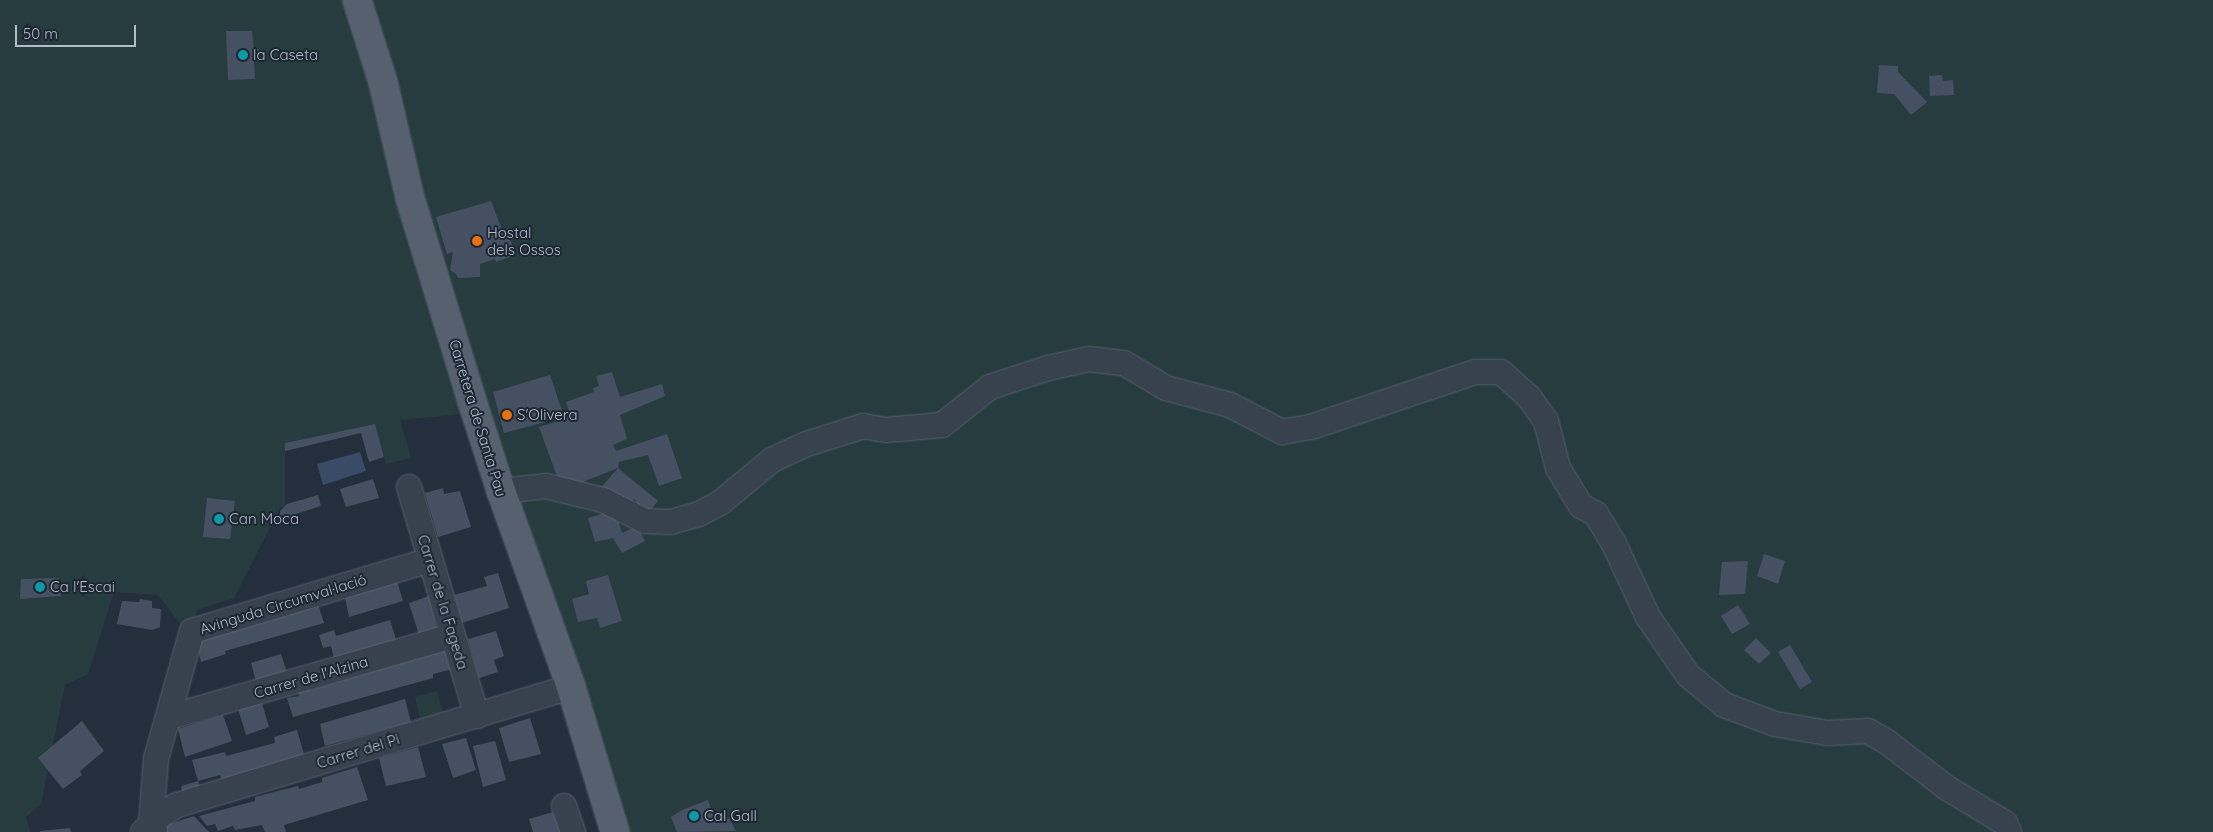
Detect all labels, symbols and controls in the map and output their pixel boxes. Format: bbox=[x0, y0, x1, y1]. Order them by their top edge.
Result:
scale bar bbox=[18, 15, 139, 47]
text: 50 m bbox=[23, 24, 58, 43]
place label: la Caseta bbox=[253, 46, 318, 64]
marker: la Caseta bbox=[237, 49, 249, 61]
place label: Hostal dels Ossos bbox=[487, 223, 561, 258]
marker: Hostal dels Ossos bbox=[471, 235, 483, 247]
street label: Carretera de Santa Pau bbox=[446, 337, 510, 499]
place label: S'Olivera bbox=[517, 406, 577, 424]
marker: S'Olivera bbox=[501, 409, 513, 421]
place label: Can Moca bbox=[229, 510, 299, 528]
marker: Can Moca bbox=[213, 513, 225, 525]
street label: Carrer de la Fageda bbox=[414, 533, 472, 671]
street label: Avinguda Circumval·lació bbox=[197, 570, 369, 638]
place label: Ca l'Escai bbox=[50, 578, 115, 596]
marker: Ca l'Escai bbox=[34, 581, 46, 593]
street label: Carrer de l'Alzina bbox=[252, 652, 370, 702]
street label: Carrer del Pi bbox=[314, 730, 402, 772]
place label: Cal Gall bbox=[704, 807, 757, 825]
marker: Cal Gall bbox=[688, 810, 700, 822]

